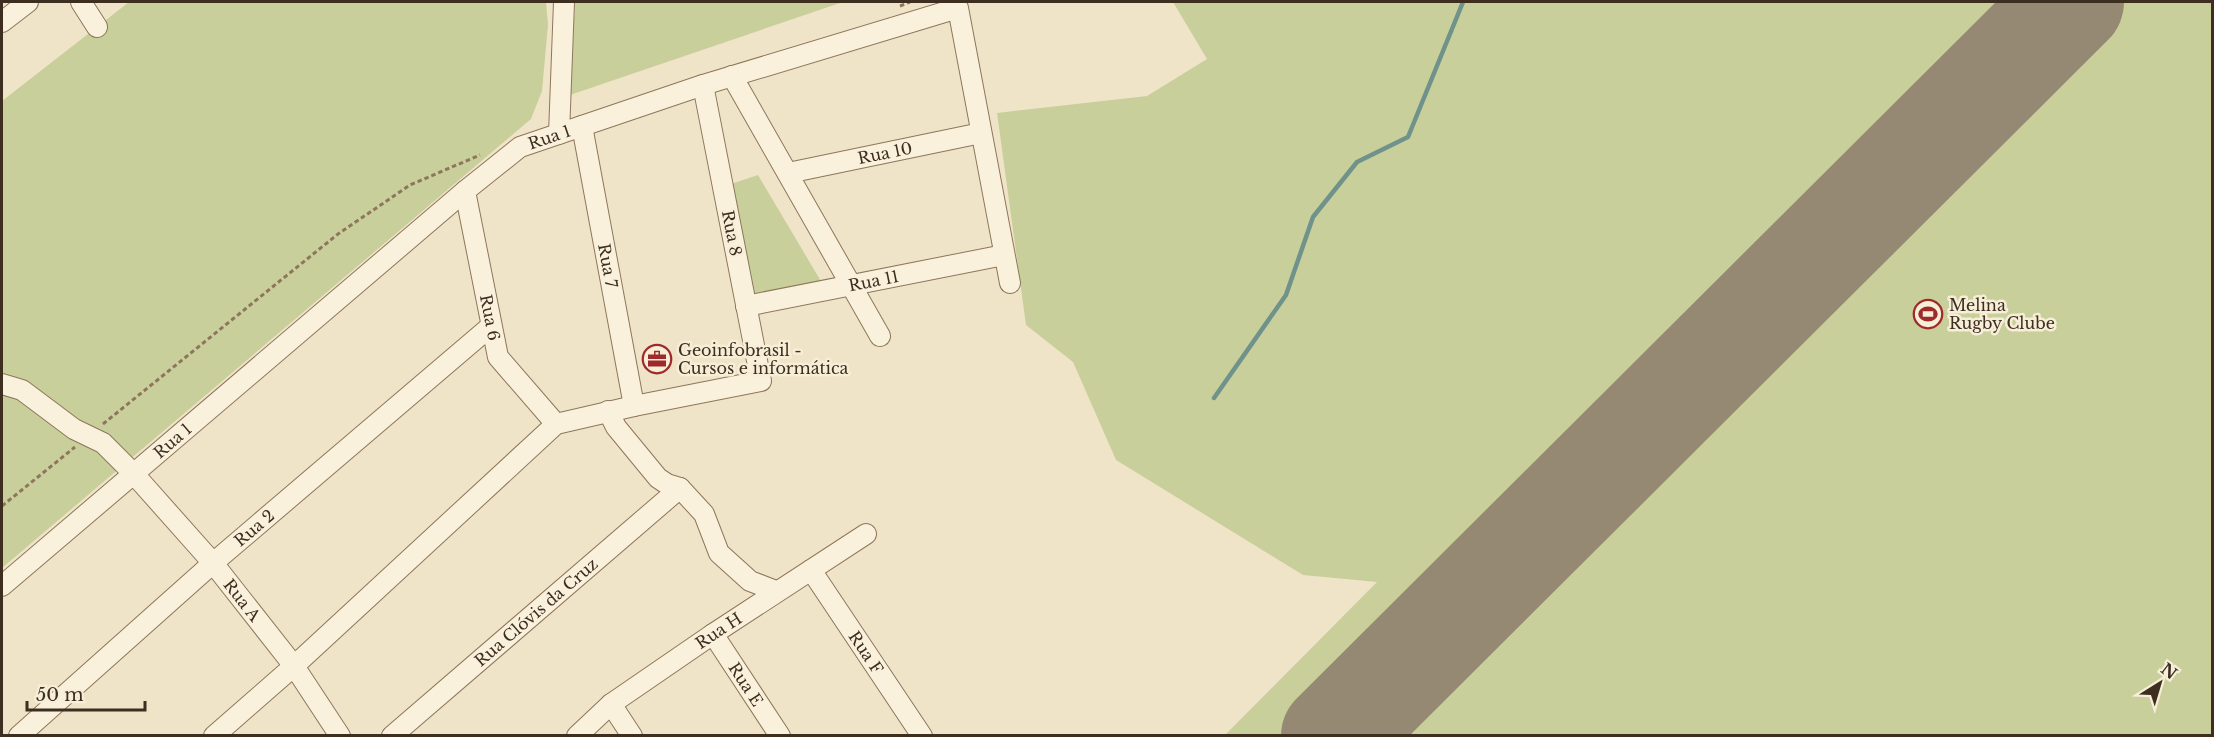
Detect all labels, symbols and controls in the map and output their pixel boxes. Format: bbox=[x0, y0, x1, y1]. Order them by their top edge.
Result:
street label: Rua 1 bbox=[525, 121, 573, 154]
street label: Rua 10 bbox=[856, 138, 914, 168]
street label: Rua 8 bbox=[718, 208, 746, 258]
street label: Rua 7 bbox=[594, 242, 622, 290]
street label: Rua 11 bbox=[847, 266, 900, 296]
street label: Rua 6 bbox=[476, 293, 505, 342]
place label: Melina Rugby Clube bbox=[1949, 295, 2055, 333]
sports icon: Melina Rugby Clube bbox=[1912, 298, 1944, 330]
place label: Geoinfobrasil - Cursos e informática bbox=[678, 340, 849, 378]
office icon: Geoinfobrasil - Cursos e informática bbox=[641, 343, 673, 375]
street label: Rua 1 bbox=[149, 419, 196, 462]
street label: Rua 2 bbox=[230, 505, 278, 551]
street label: Rua Clóvis da Cruz bbox=[470, 553, 602, 671]
street label: Rua A bbox=[219, 575, 265, 626]
street label: Rua H bbox=[692, 608, 746, 653]
street label: Rua F bbox=[845, 627, 888, 678]
north arrow bbox=[2130, 653, 2190, 713]
street label: Rua E bbox=[724, 658, 768, 710]
text: N bbox=[2157, 659, 2181, 684]
scale bar bbox=[27, 674, 146, 712]
text: 50 m bbox=[36, 684, 84, 706]

